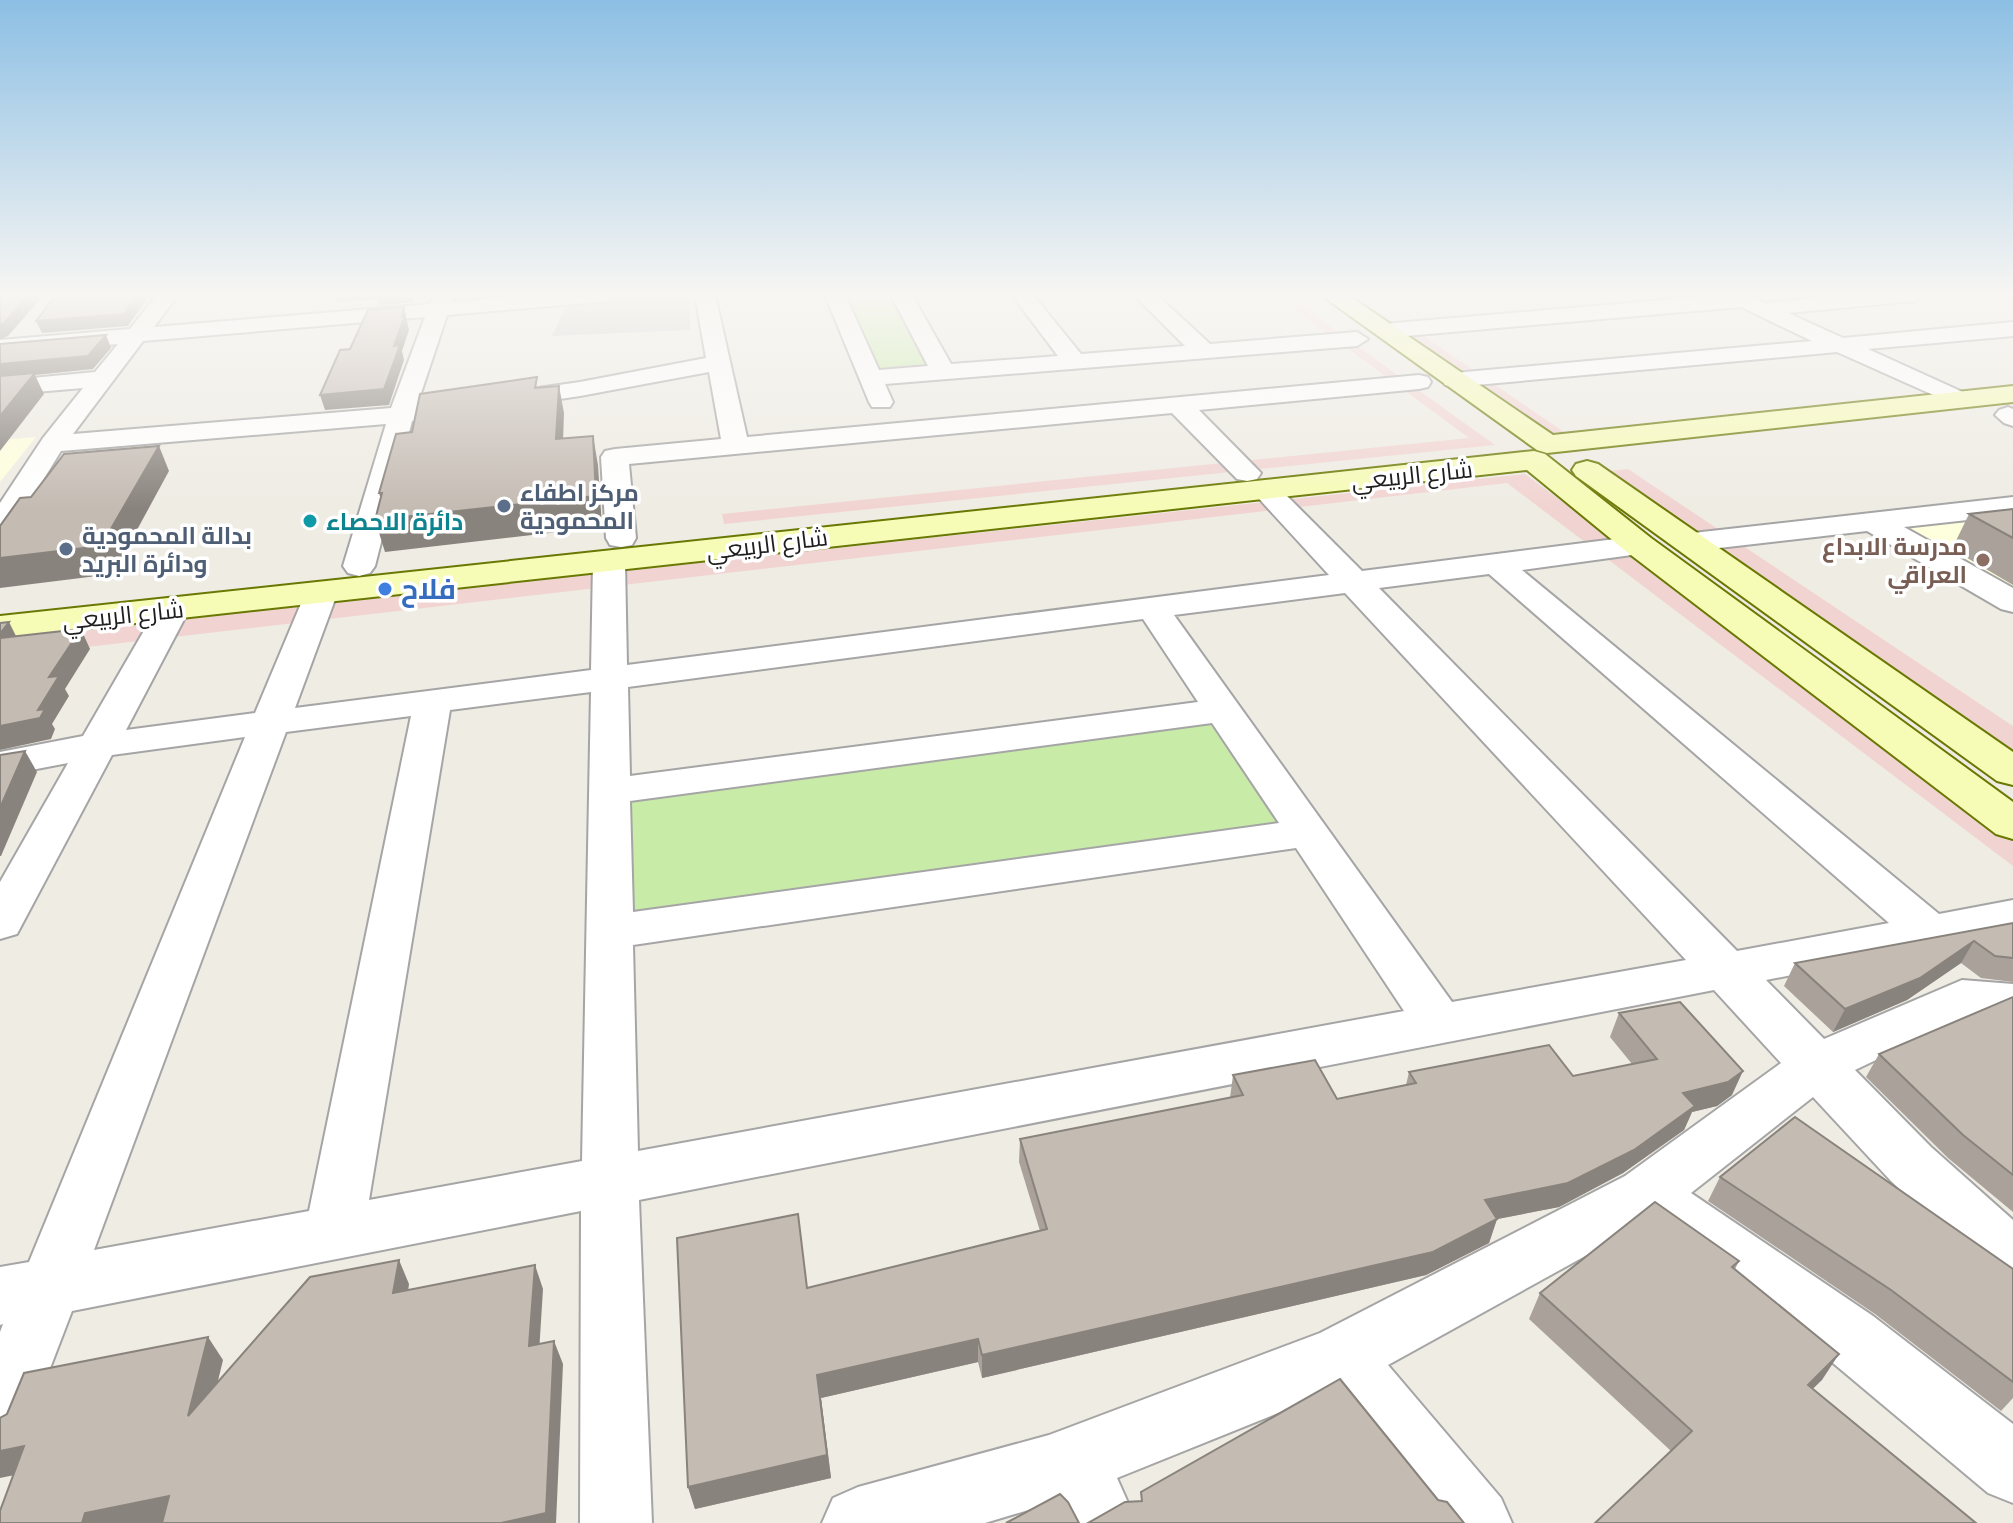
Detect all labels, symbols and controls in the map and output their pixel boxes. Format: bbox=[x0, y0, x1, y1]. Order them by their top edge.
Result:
street label: شارع الربيعي bbox=[1350, 454, 1475, 501]
place label: مركز اطفاء المحمودية bbox=[520, 478, 639, 535]
marker: مركز اطفاء المحمودية bbox=[495, 497, 513, 515]
place label: دائرة الاحصاء bbox=[326, 507, 463, 536]
marker: دائرة الاحصاء bbox=[301, 512, 319, 530]
place label: بدالة المحمودية ودائرة البريد bbox=[82, 521, 252, 578]
street label: شارع الربيعي bbox=[705, 522, 830, 571]
place label: مدرسة الابداع العراقي bbox=[1822, 532, 1967, 594]
marker: بدالة المحمودية ودائرة البريد bbox=[57, 540, 75, 558]
marker: مدرسة الابداع العراقي bbox=[1974, 551, 1992, 569]
place label: فلاح bbox=[401, 572, 456, 608]
marker: فلاح bbox=[376, 580, 394, 598]
street label: شارع الربيعي bbox=[61, 594, 186, 641]

